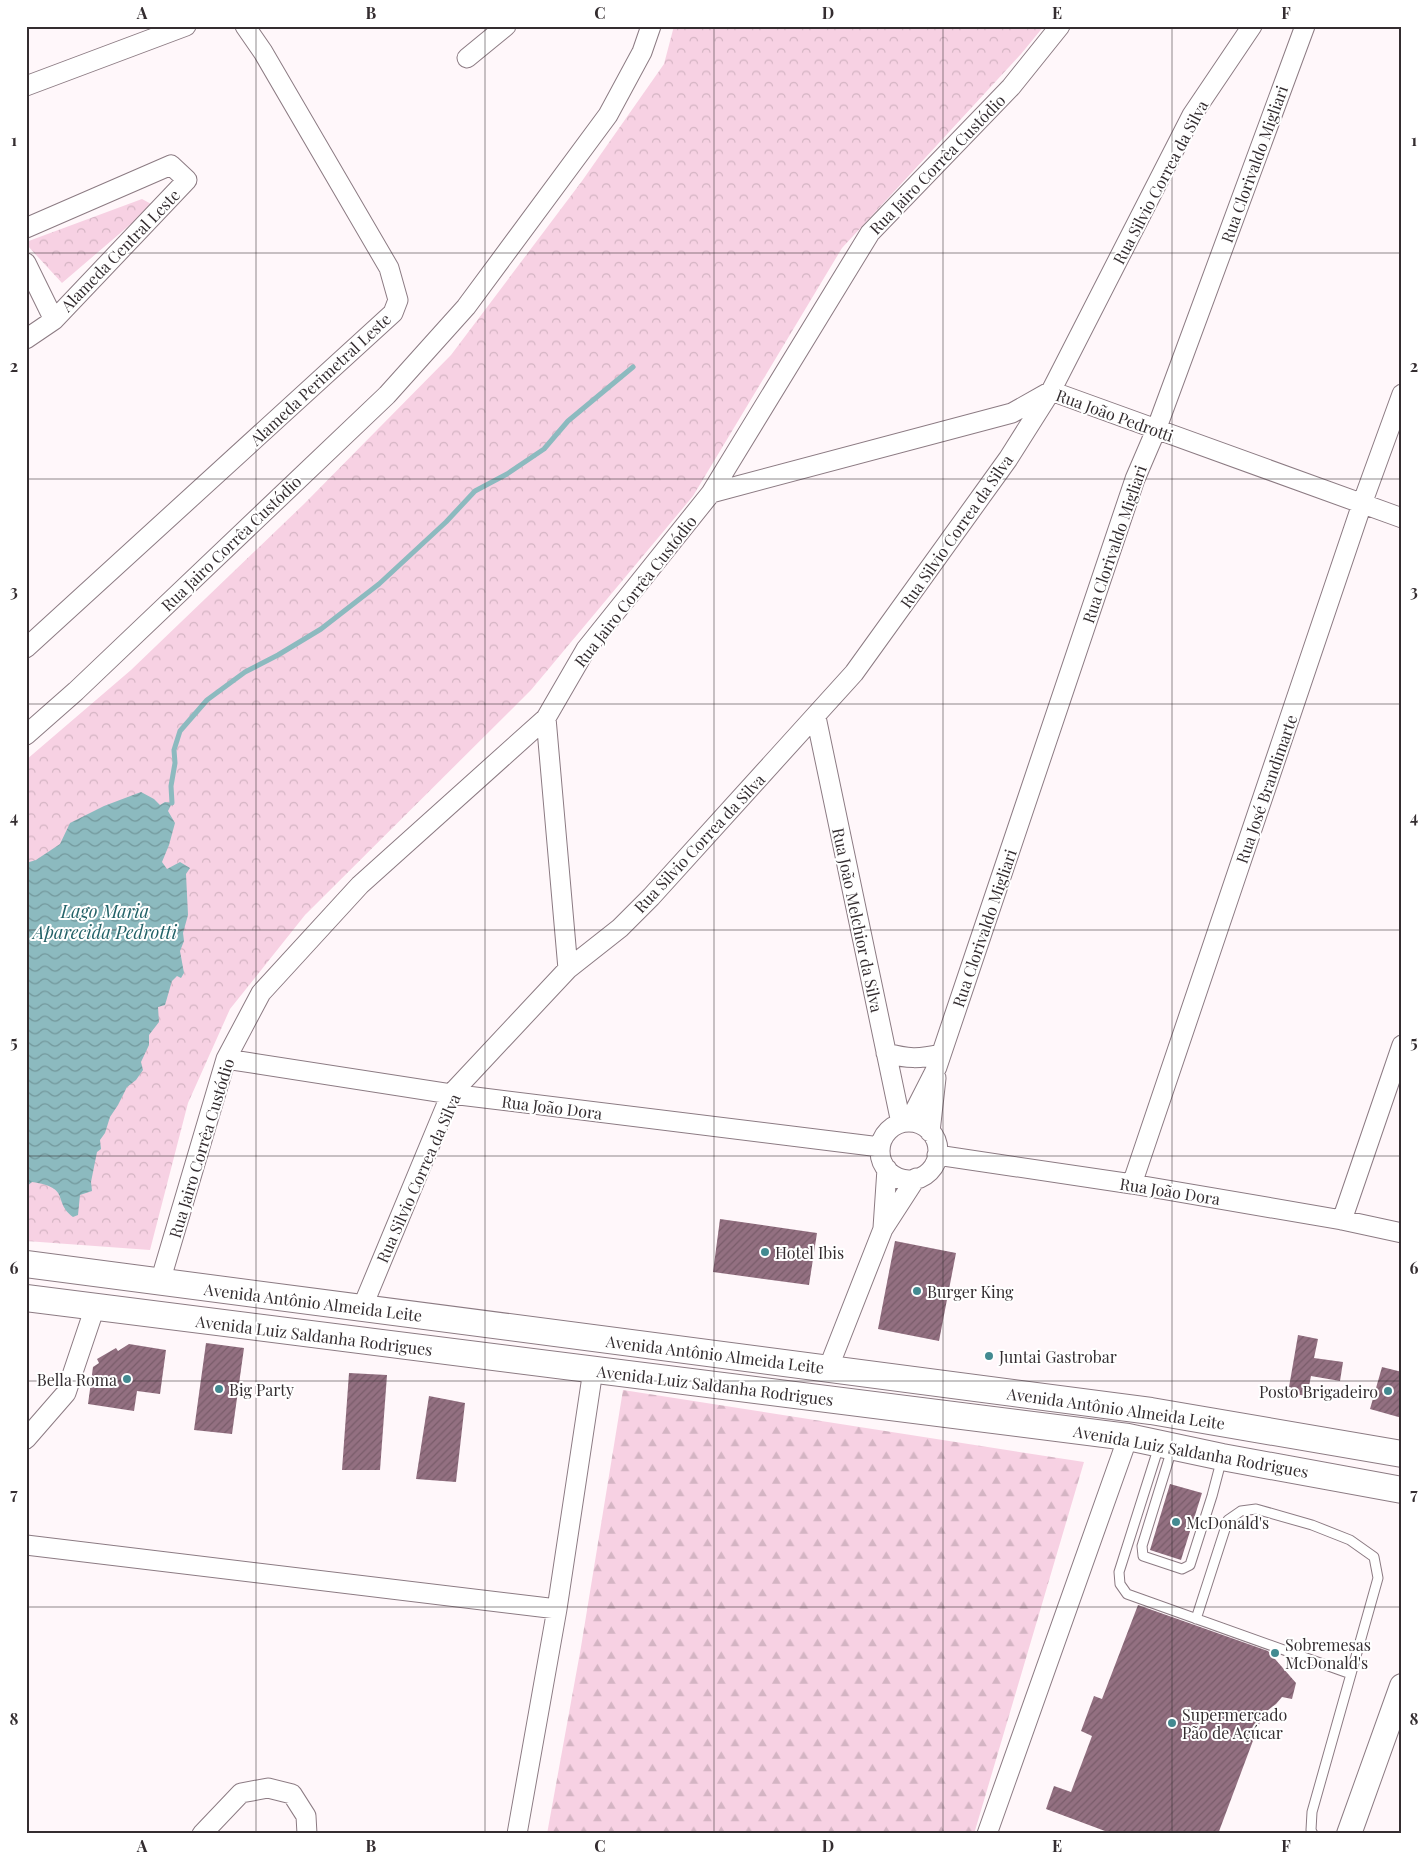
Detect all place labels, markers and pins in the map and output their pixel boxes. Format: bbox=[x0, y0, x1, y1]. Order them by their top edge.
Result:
place label: Hotel Ibis bbox=[775, 1242, 844, 1263]
marker: Hotel Ibis bbox=[759, 1246, 771, 1258]
place label: Burger King bbox=[927, 1281, 1014, 1302]
marker: Burger King bbox=[911, 1285, 923, 1297]
place label: Juntai Gastrobar bbox=[998, 1346, 1117, 1367]
marker: Juntai Gastrobar bbox=[983, 1350, 995, 1362]
place label: Bella Roma bbox=[37, 1369, 117, 1390]
marker: Bella Roma bbox=[121, 1373, 133, 1385]
place label: Big Party bbox=[229, 1379, 294, 1400]
place label: Posto Brigadeiro bbox=[1259, 1381, 1378, 1402]
marker: Big Party bbox=[213, 1383, 225, 1395]
marker: Posto Brigadeiro bbox=[1382, 1385, 1394, 1397]
place label: McDonald's bbox=[1186, 1512, 1269, 1533]
marker: McDonald's bbox=[1170, 1516, 1182, 1528]
place label: Sobremesas McDonald's bbox=[1285, 1634, 1371, 1673]
marker: Sobremesas McDonald's bbox=[1269, 1647, 1281, 1659]
place label: Supermercado Pão de Açúcar bbox=[1182, 1704, 1288, 1743]
marker: Supermercado Pão de Açúcar bbox=[1166, 1717, 1178, 1729]

